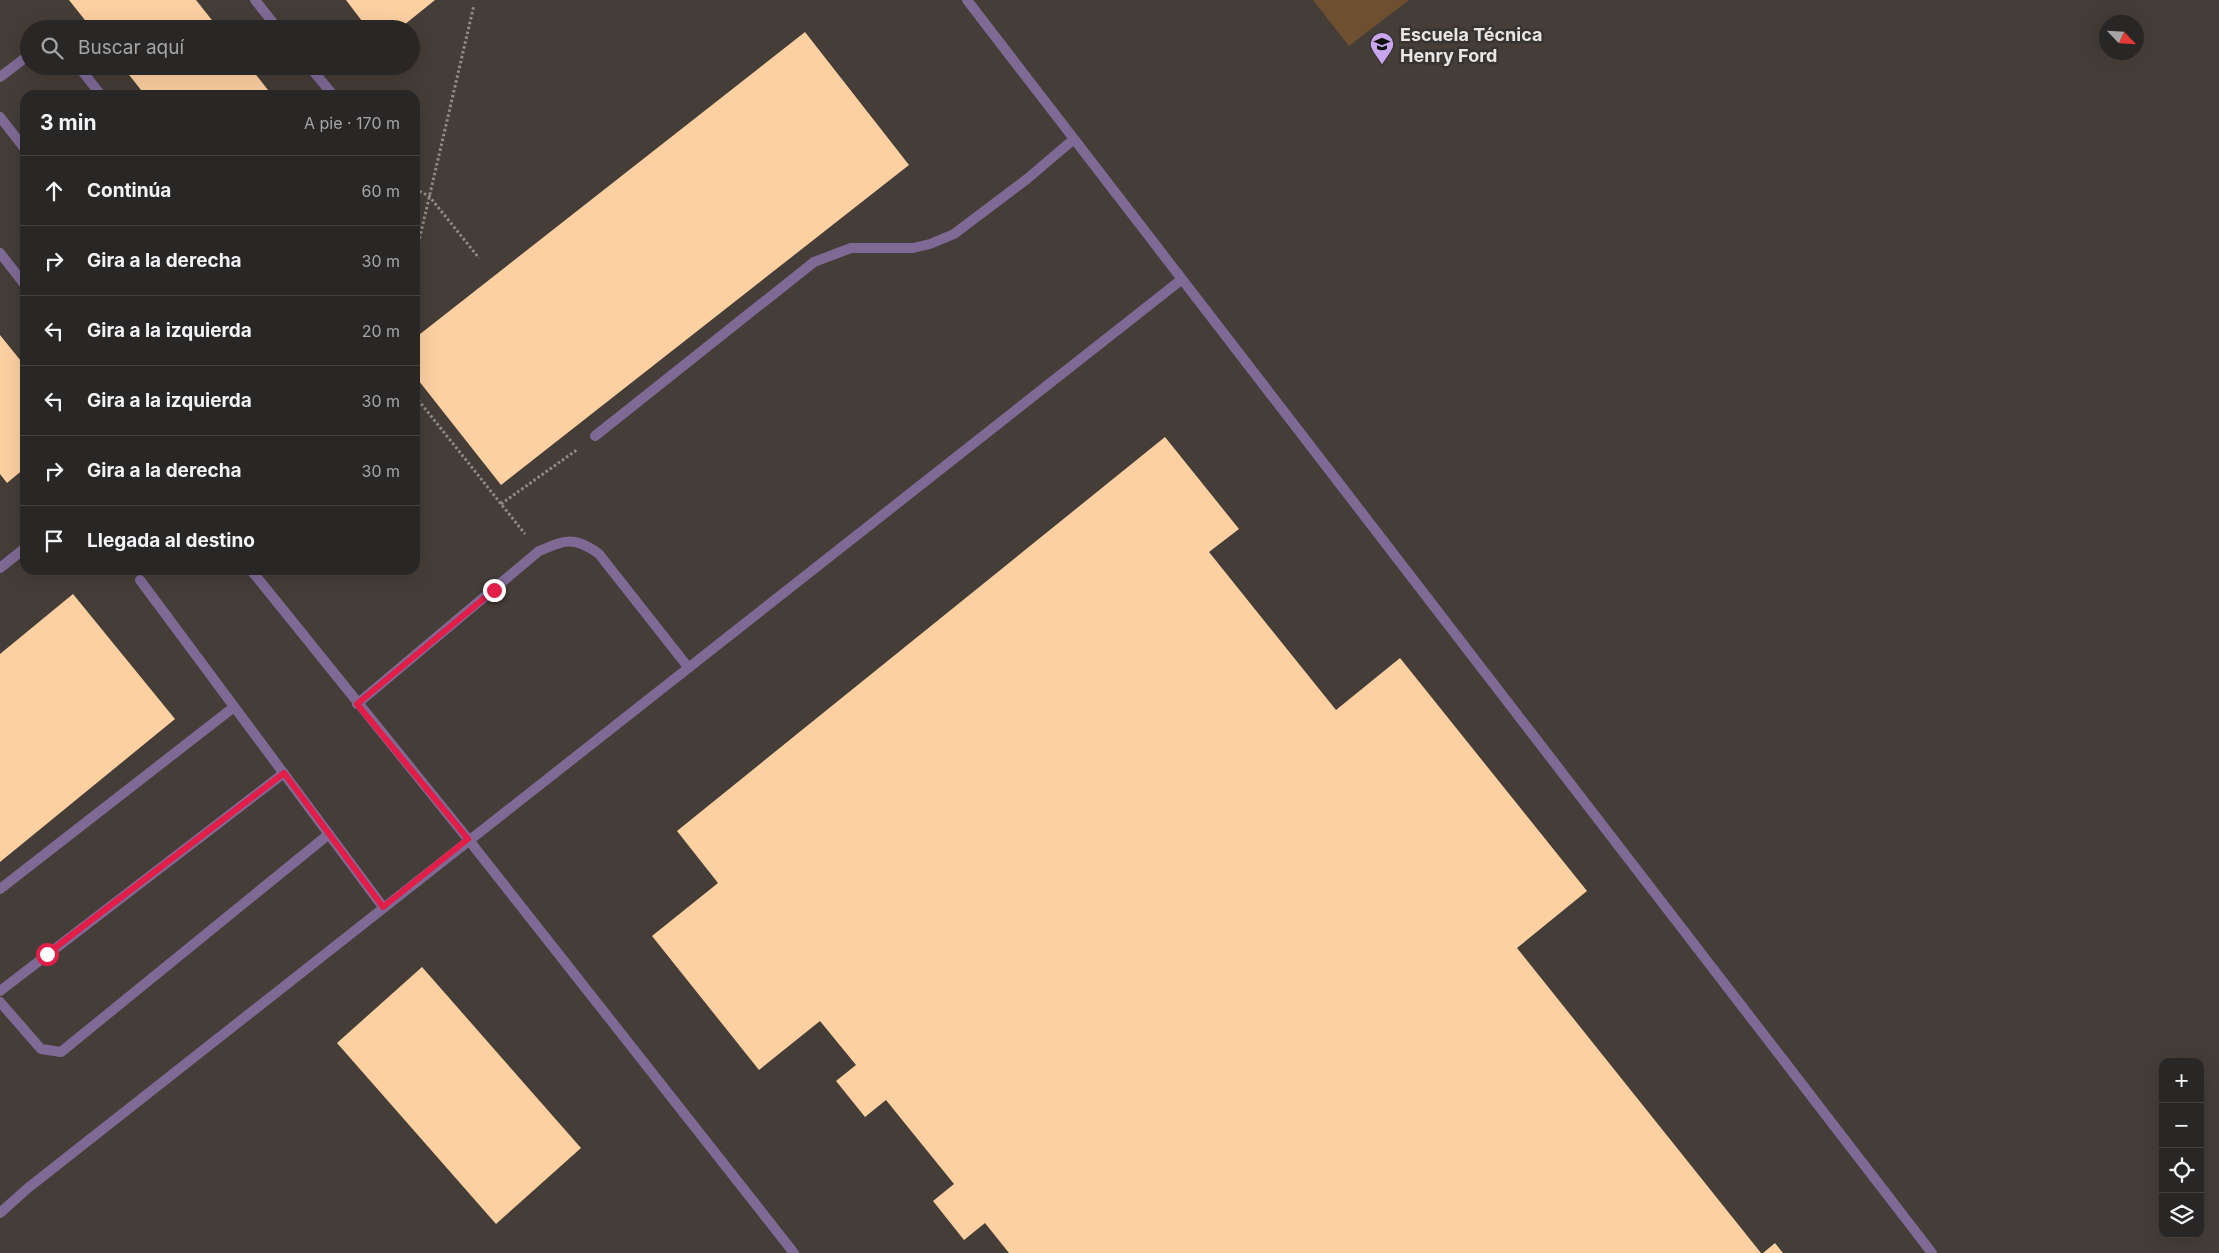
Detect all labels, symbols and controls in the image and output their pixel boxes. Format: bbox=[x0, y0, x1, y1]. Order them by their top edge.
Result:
north arrow bbox=[2099, 15, 2144, 60]
search box bbox=[20, 20, 420, 75]
place label: Escuela Técnica Henry Ford bbox=[1400, 24, 1542, 66]
school or university icon: Escuela Técnica Henry Ford bbox=[1369, 31, 1395, 65]
icon: search bbox=[38, 34, 66, 62]
text: Buscar aquí bbox=[78, 36, 184, 59]
text: 3 min bbox=[40, 110, 96, 135]
text: A pie · 170 m bbox=[304, 113, 400, 133]
icon: ahead bbox=[40, 177, 68, 205]
text: Continúa bbox=[87, 179, 171, 202]
text: 60 m bbox=[361, 181, 400, 201]
icon: right bbox=[40, 247, 68, 275]
text: Gira a la derecha bbox=[87, 249, 242, 272]
text: 30 m bbox=[362, 251, 400, 271]
icon: left bbox=[40, 317, 68, 345]
text: Gira a la izquierda bbox=[87, 319, 252, 342]
text: 20 m bbox=[362, 321, 400, 341]
icon: left bbox=[40, 387, 68, 415]
text: Gira a la izquierda bbox=[87, 389, 252, 412]
text: 30 m bbox=[362, 391, 400, 411]
icon: right bbox=[40, 457, 68, 485]
text: Gira a la derecha bbox=[87, 459, 242, 482]
text: 30 m bbox=[362, 461, 400, 481]
icon: arrive bbox=[40, 527, 68, 555]
text: Llegada al destino bbox=[87, 529, 255, 552]
route end bbox=[483, 579, 506, 602]
route start bbox=[36, 943, 59, 966]
map controls bbox=[2159, 1058, 2204, 1238]
button: + bbox=[2159, 1058, 2204, 1103]
button: − bbox=[2159, 1103, 2204, 1148]
button: locate bbox=[2159, 1148, 2204, 1193]
button: layers bbox=[2159, 1193, 2204, 1238]

